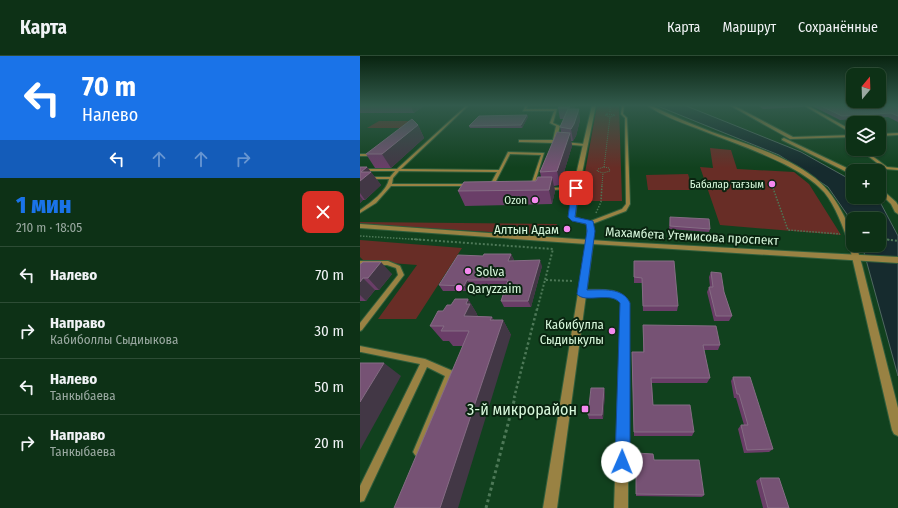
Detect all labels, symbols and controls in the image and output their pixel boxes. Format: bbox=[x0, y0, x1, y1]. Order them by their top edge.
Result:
text: Карта bbox=[20, 16, 67, 39]
text: Карта bbox=[667, 19, 700, 36]
text: Маршрут bbox=[722, 19, 776, 36]
text: Сохранённые bbox=[798, 19, 878, 36]
north arrow bbox=[846, 68, 886, 108]
map controls bbox=[846, 68, 886, 252]
text: 70 m bbox=[82, 70, 136, 103]
icon: left bbox=[16, 72, 68, 124]
text: Налево bbox=[82, 104, 138, 126]
button: layers bbox=[846, 116, 886, 156]
icon: left bbox=[106, 148, 128, 170]
icon: ahead bbox=[148, 148, 170, 170]
icon: ahead bbox=[190, 148, 212, 170]
icon: right bbox=[232, 148, 254, 170]
button: + bbox=[846, 164, 886, 204]
pin bbox=[559, 171, 593, 205]
icon: arrive bbox=[565, 177, 587, 199]
place label: Бабалар тағзым bbox=[690, 178, 764, 191]
marker: Бабалар тағзым bbox=[767, 179, 777, 189]
text: 1 мин bbox=[16, 191, 71, 219]
button: close bbox=[302, 191, 344, 233]
place label: Ozon bbox=[504, 194, 527, 207]
marker: Ozon bbox=[530, 195, 540, 205]
button: − bbox=[846, 212, 886, 252]
text: 210 m · 18:05 bbox=[16, 220, 82, 235]
place label: Алтын Адам bbox=[494, 222, 559, 237]
marker: Алтын Адам bbox=[562, 224, 572, 234]
street label: Махамбета Утемисова проспект bbox=[605, 224, 780, 248]
icon: left bbox=[16, 264, 38, 286]
place label: Solva bbox=[476, 264, 505, 279]
text: Налево bbox=[50, 266, 97, 284]
text: 70 m bbox=[315, 266, 344, 284]
marker: Solva bbox=[463, 266, 473, 276]
place label: Qaryzzaim bbox=[467, 281, 522, 296]
marker: Qaryzzaim bbox=[454, 283, 464, 293]
text: Направо bbox=[50, 314, 105, 332]
place label: Кабибулла Сыдиыкулы bbox=[540, 317, 604, 347]
icon: right bbox=[16, 320, 38, 342]
text: 30 m bbox=[314, 322, 344, 340]
marker: Кабибулла Сыдиыкулы bbox=[607, 326, 617, 336]
text: Кабиболлы Сыдиыкова bbox=[50, 332, 178, 347]
text: Налево bbox=[50, 370, 97, 388]
icon: left bbox=[16, 376, 38, 398]
text: 50 m bbox=[314, 378, 344, 396]
text: Танкыбаева bbox=[50, 388, 116, 403]
place label: 3-й микрорайон bbox=[467, 400, 577, 419]
marker: 3-й микрорайон bbox=[580, 404, 590, 414]
text: Направо bbox=[50, 426, 105, 444]
icon: right bbox=[16, 432, 38, 454]
text: 20 m bbox=[315, 434, 344, 452]
position arrow bbox=[601, 441, 643, 483]
text: Танкыбаева bbox=[50, 444, 116, 459]

